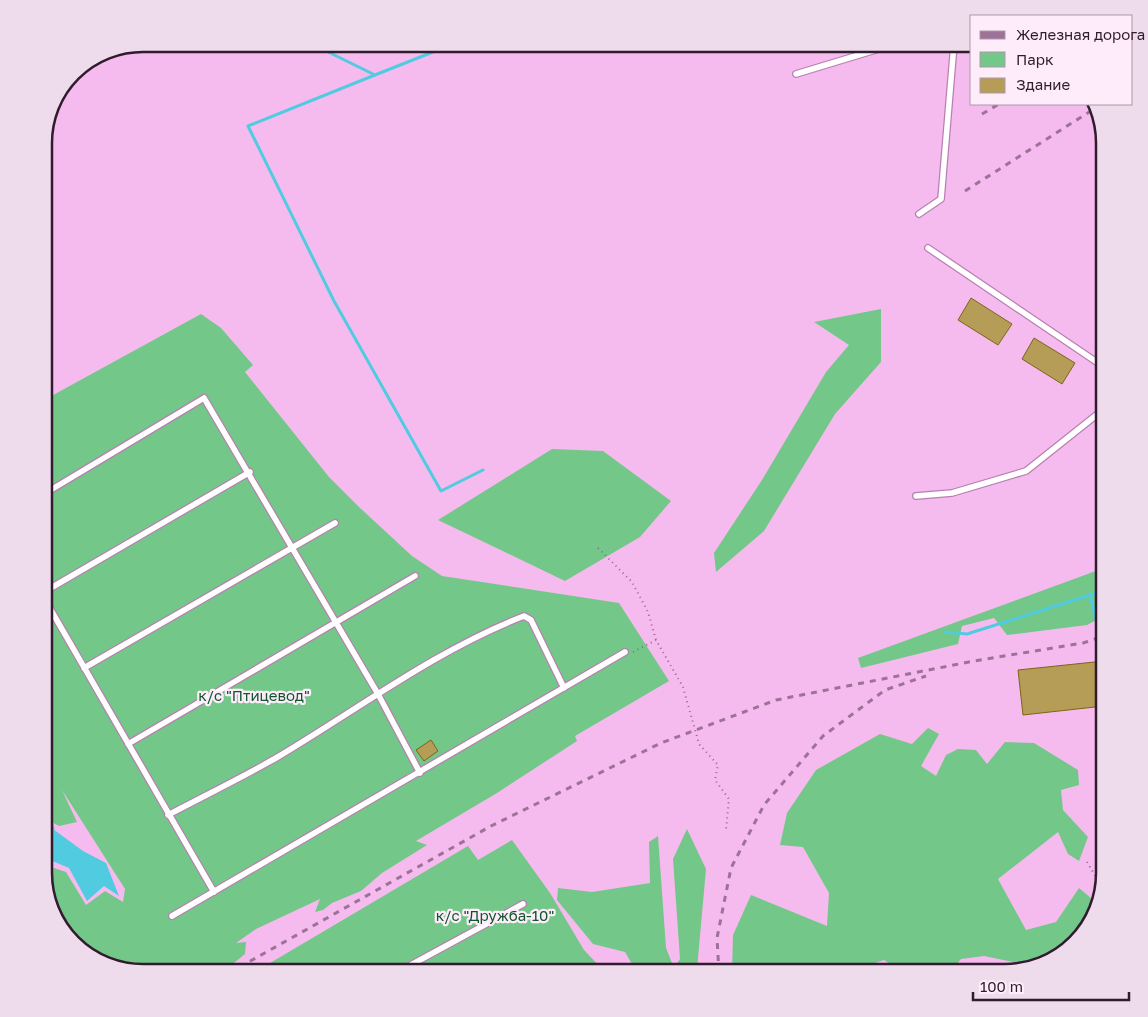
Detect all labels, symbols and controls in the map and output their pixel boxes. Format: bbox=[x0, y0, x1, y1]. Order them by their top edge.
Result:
legend bbox=[970, 15, 1133, 105]
text: Железная дорога bbox=[1016, 25, 1145, 43]
text: Парк bbox=[1016, 50, 1054, 68]
text: Здание bbox=[1016, 75, 1070, 93]
park label: к/с "Птицевод" bbox=[198, 686, 310, 704]
park label: к/с "Дружба-10" bbox=[436, 906, 554, 924]
scale bar bbox=[973, 970, 1129, 1002]
text: 100 m bbox=[980, 977, 1023, 995]

